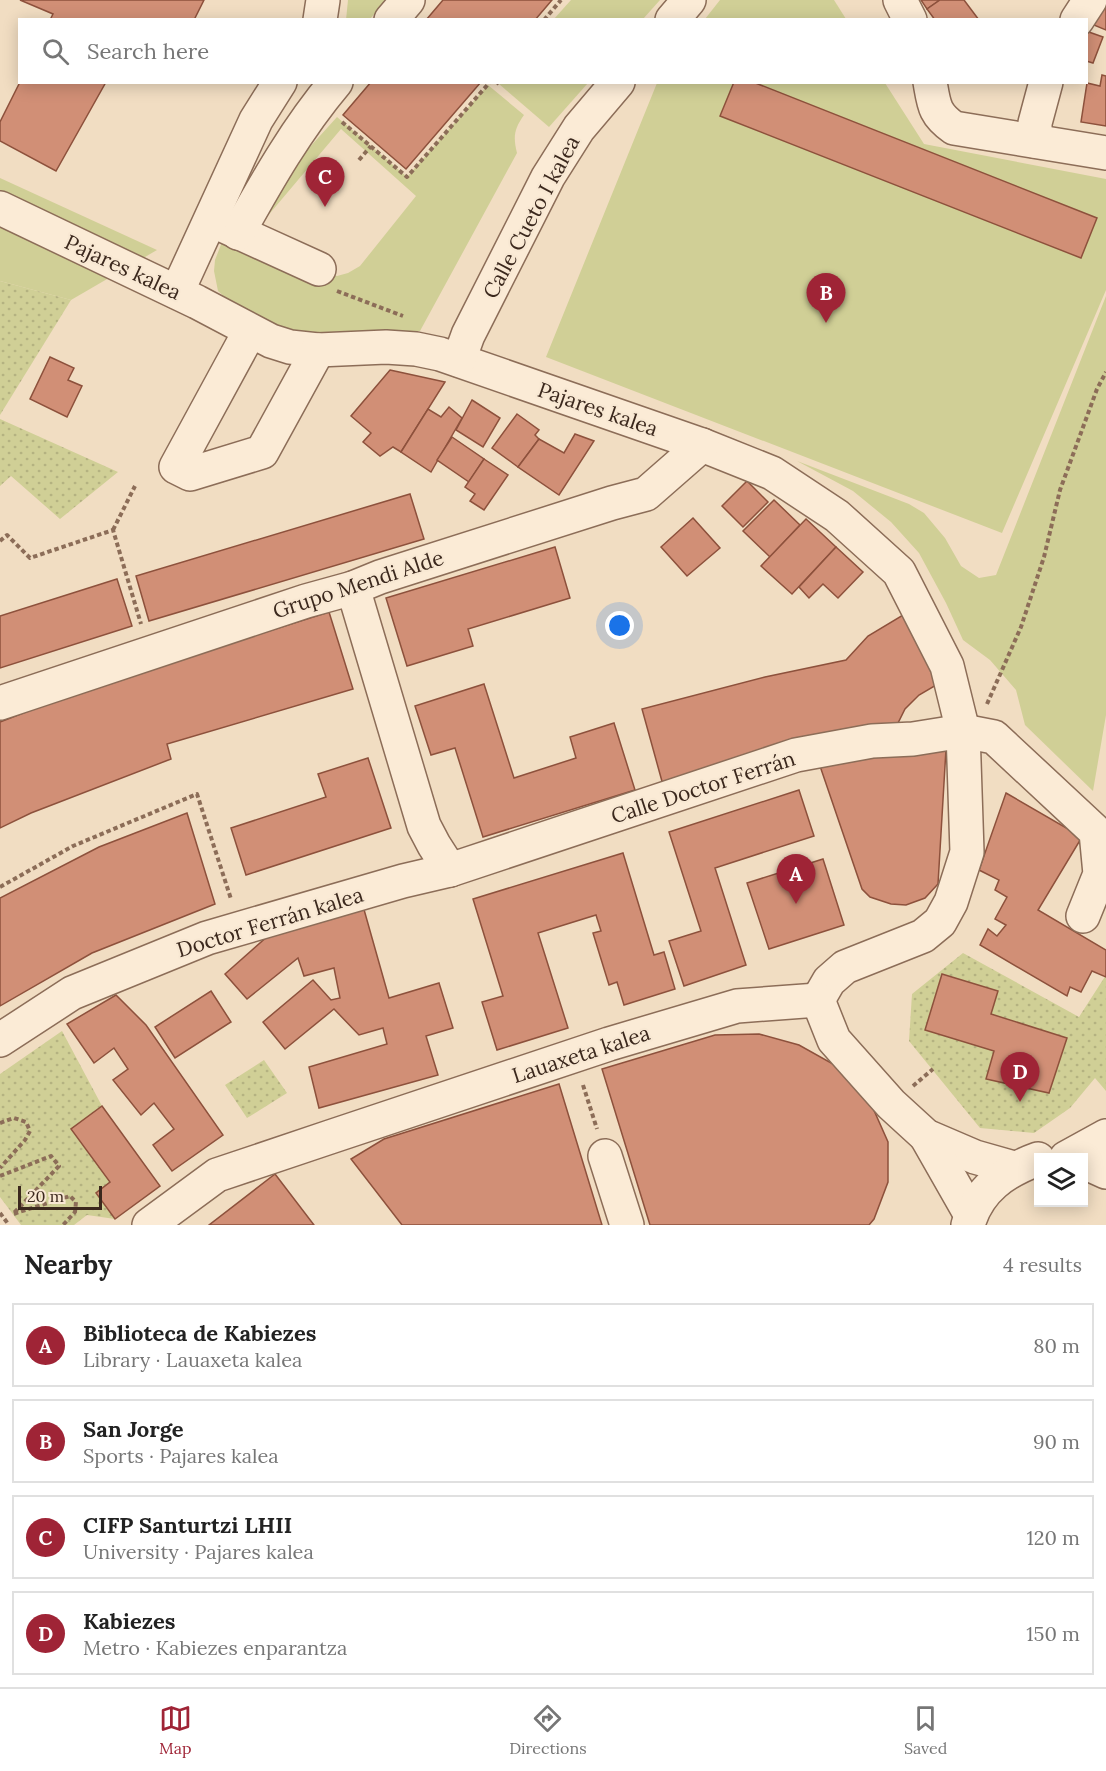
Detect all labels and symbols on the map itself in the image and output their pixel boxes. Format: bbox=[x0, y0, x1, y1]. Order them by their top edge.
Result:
street label: Calle Cueto I kalea bbox=[477, 131, 585, 303]
pin: C bbox=[306, 158, 344, 207]
street label: Pajares kalea bbox=[61, 228, 186, 306]
pin: B bbox=[806, 274, 846, 323]
street label: Pajares kalea bbox=[534, 376, 662, 442]
street label: Grupo Mendi Alde bbox=[269, 544, 447, 624]
your location bbox=[605, 611, 634, 640]
street label: Calle Doctor Ferrán bbox=[607, 744, 799, 830]
pin: A bbox=[776, 854, 816, 904]
street label: Doctor Ferrán kalea bbox=[173, 881, 367, 963]
street label: Lauaxeta kalea bbox=[509, 1019, 654, 1089]
pin: D bbox=[1000, 1052, 1040, 1102]
scale bar bbox=[18, 1183, 102, 1210]

